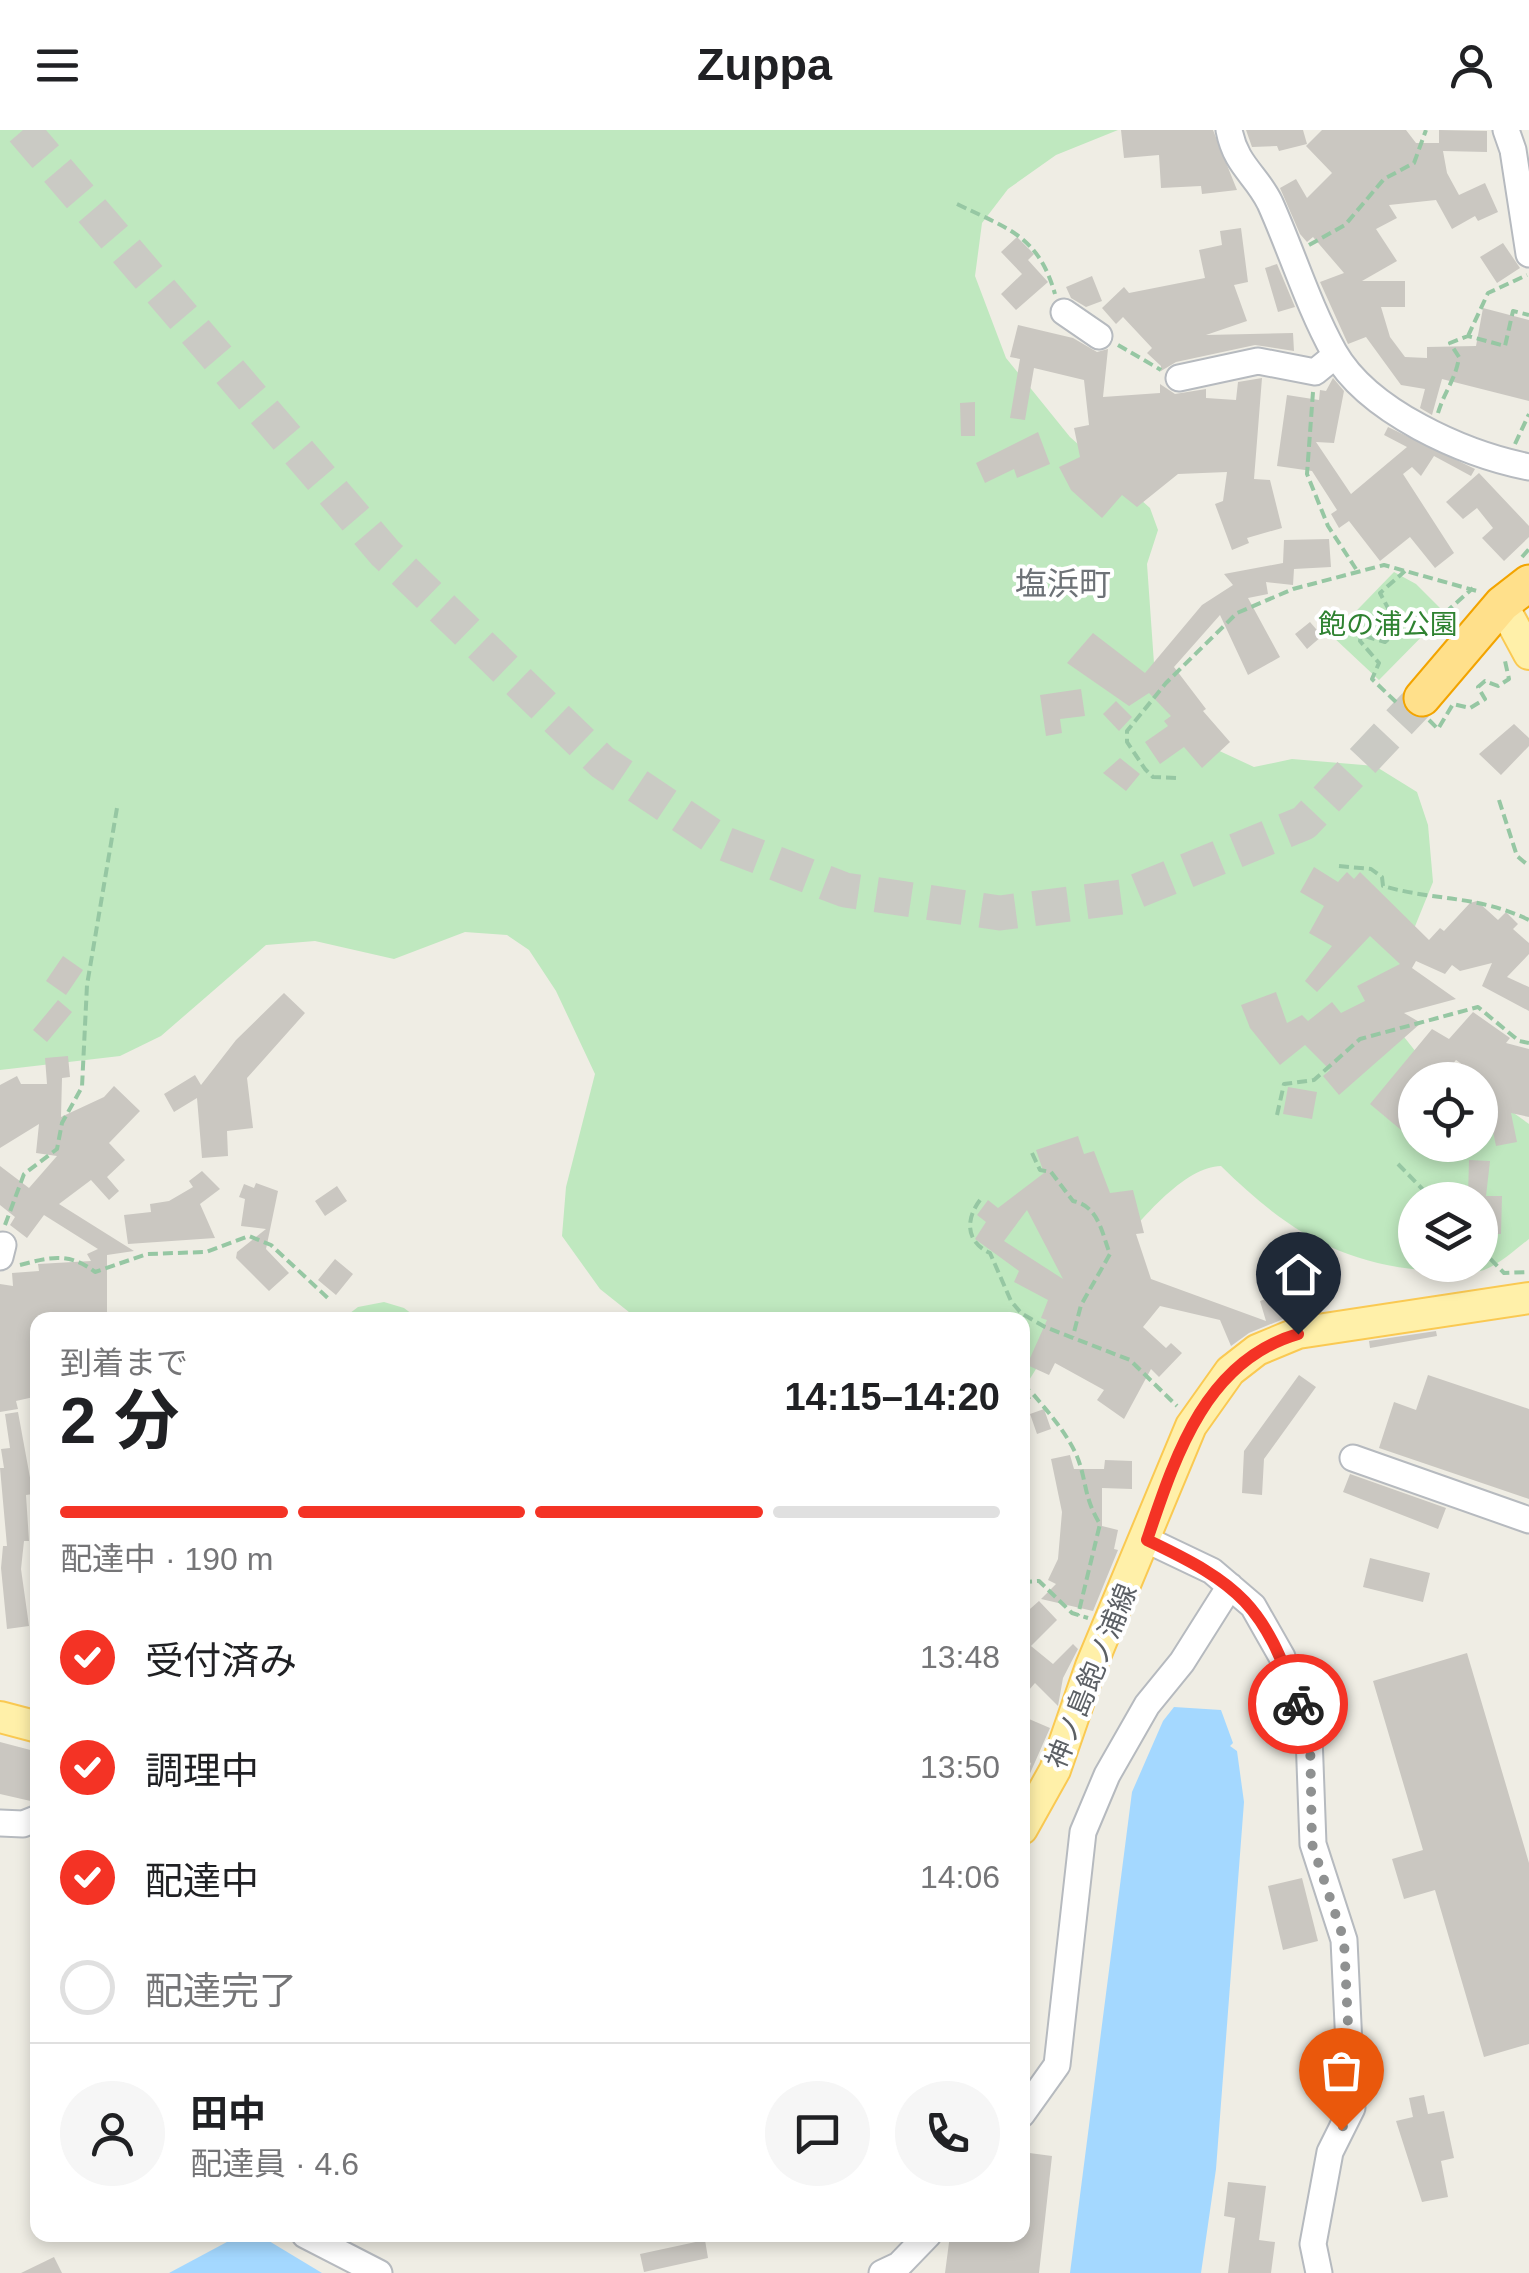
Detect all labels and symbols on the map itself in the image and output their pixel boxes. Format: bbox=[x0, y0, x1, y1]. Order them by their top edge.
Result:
district label: 塩浜町 bbox=[1015, 566, 1111, 602]
park label: 飽の浦公園 bbox=[1318, 609, 1458, 640]
pin bbox=[1256, 1232, 1341, 1335]
street label: 神ノ島飽ノ浦線 bbox=[1040, 1580, 1143, 1773]
courier bbox=[1248, 1654, 1348, 1754]
pin bbox=[1299, 2028, 1384, 2131]

